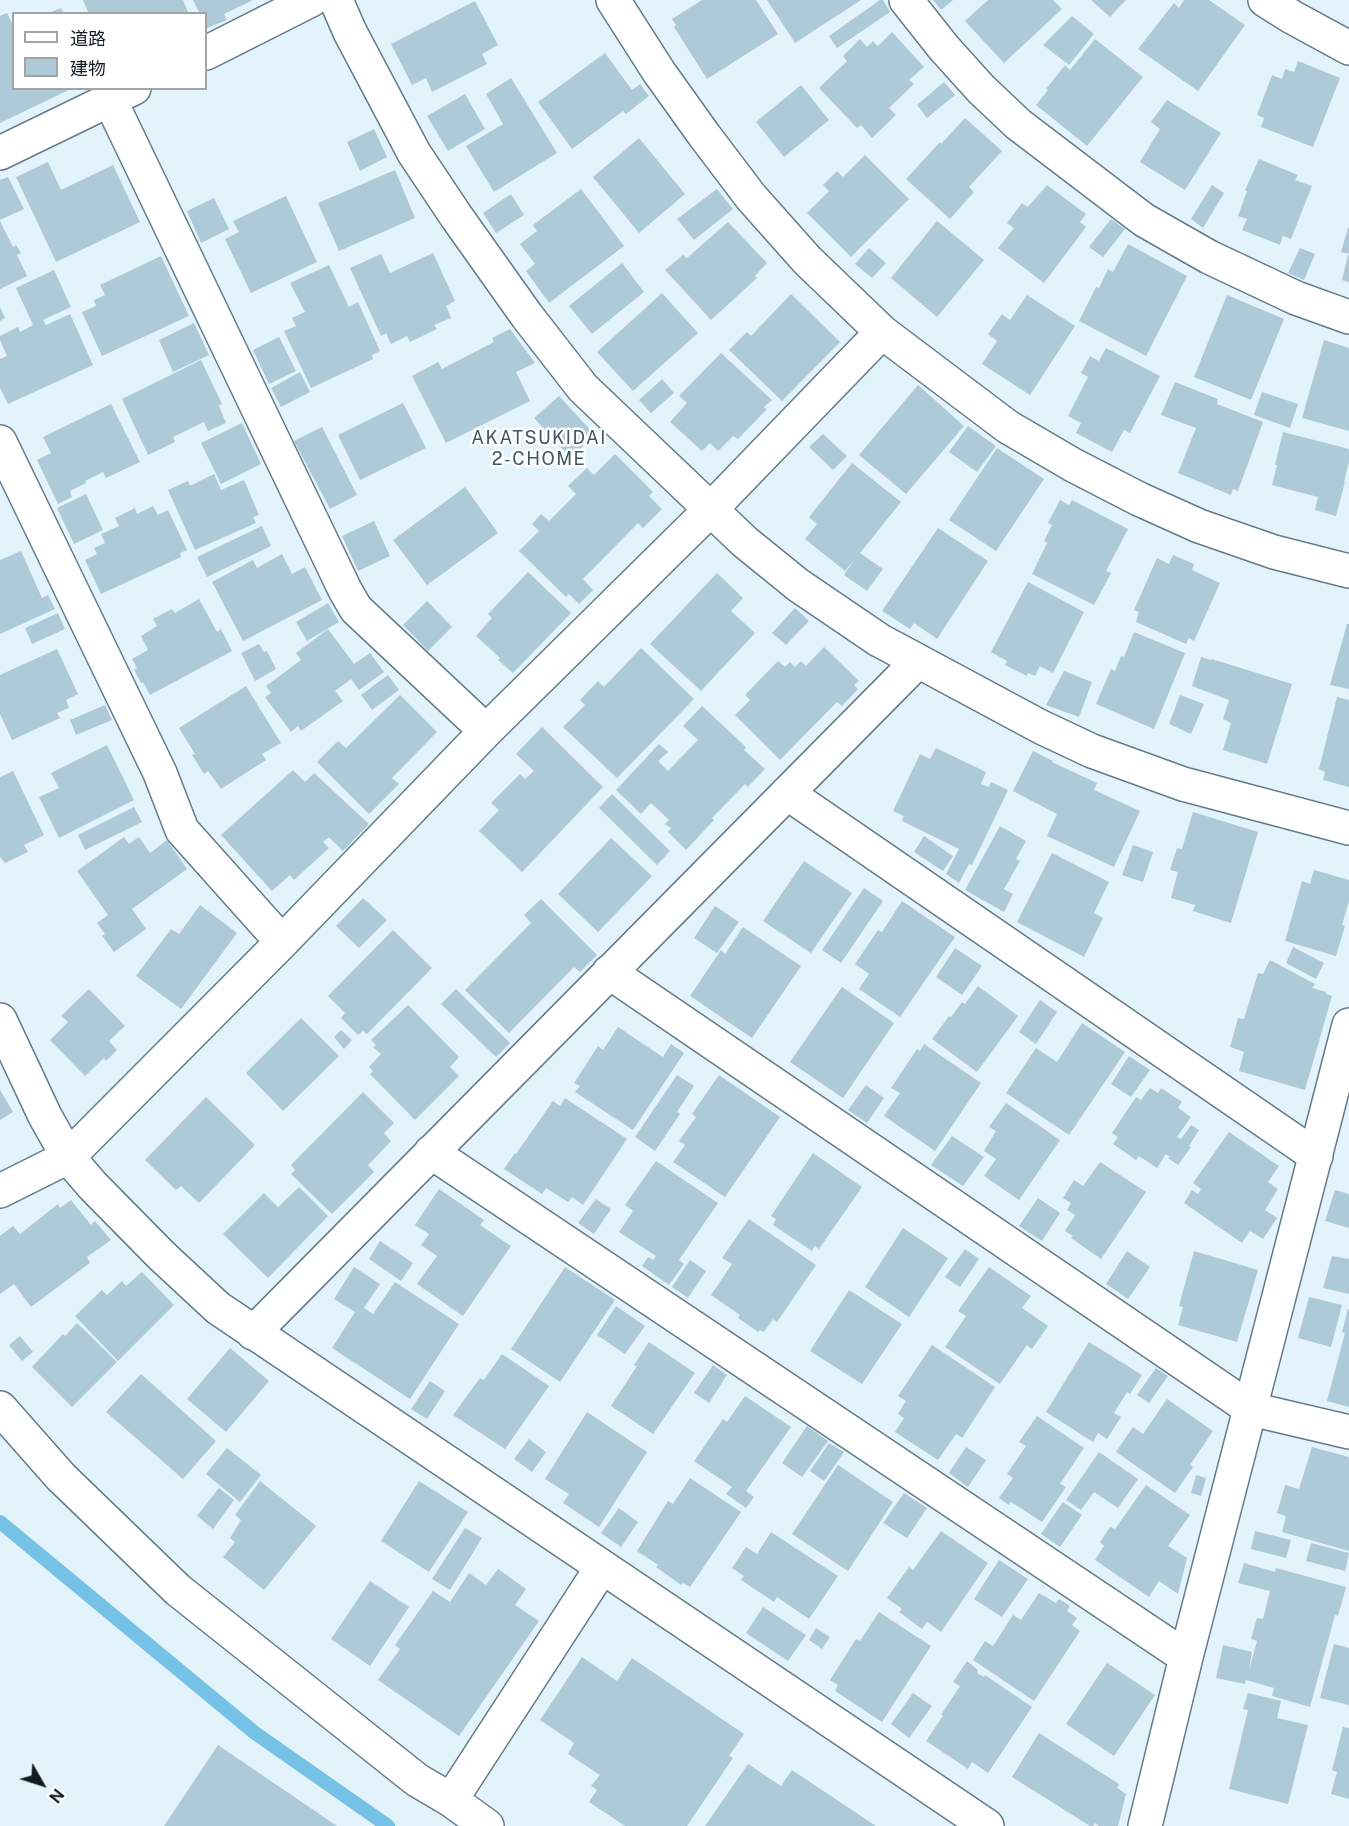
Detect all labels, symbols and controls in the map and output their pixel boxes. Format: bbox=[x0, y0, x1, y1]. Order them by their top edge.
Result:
legend bbox=[12, 12, 207, 90]
text: 道路 bbox=[70, 28, 106, 49]
text: 建物 bbox=[70, 58, 106, 79]
district label: AKATSUKIDAI 2-CHOME bbox=[471, 427, 607, 470]
north arrow bbox=[12, 1754, 72, 1814]
text: N bbox=[45, 1785, 68, 1806]

